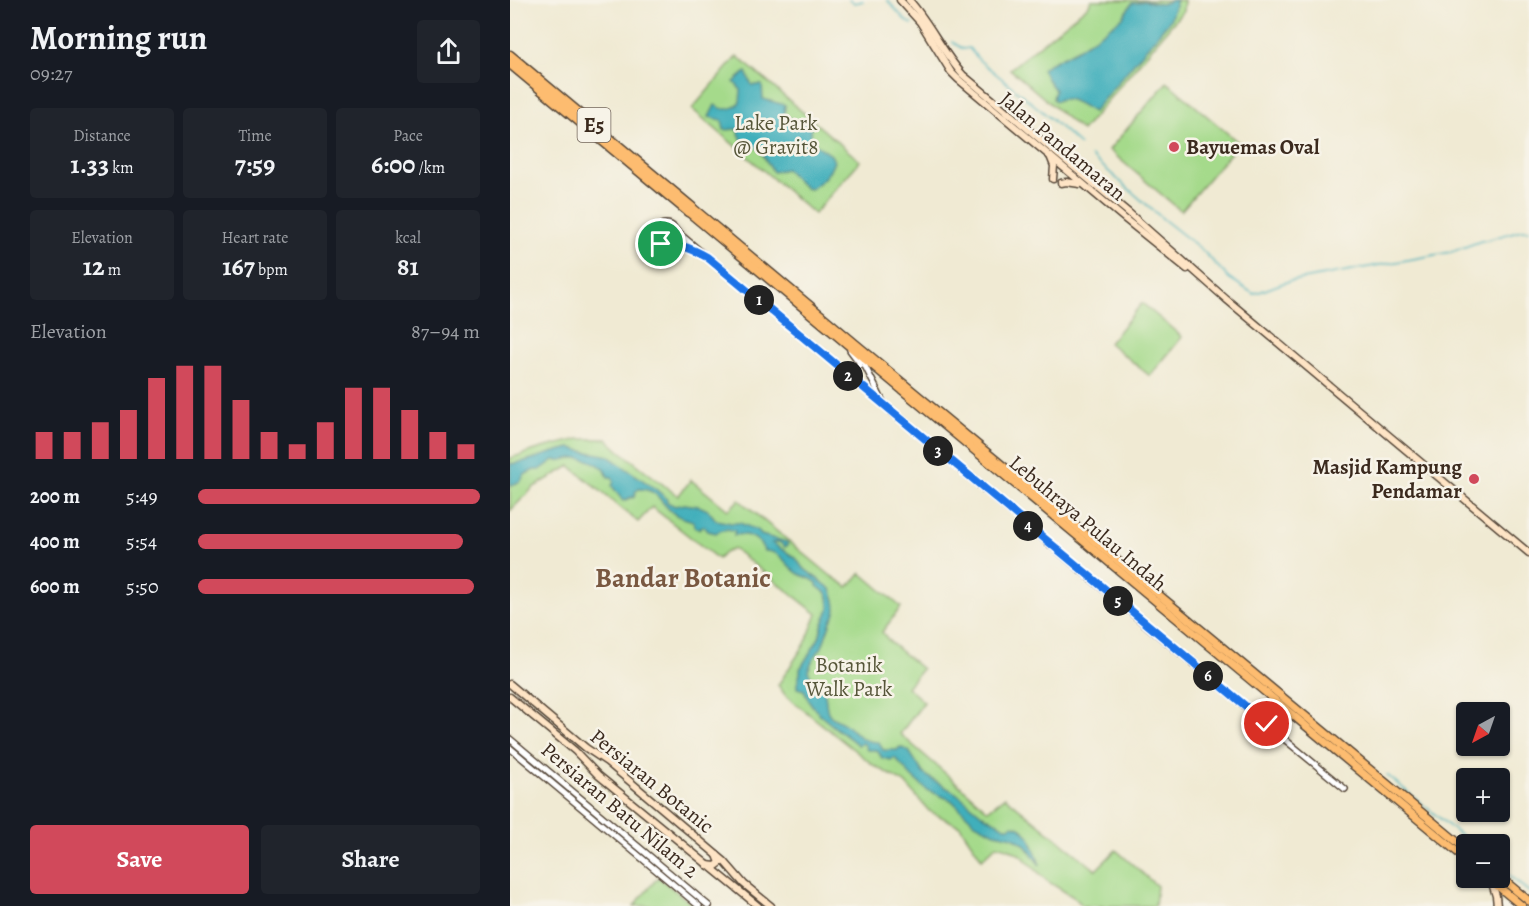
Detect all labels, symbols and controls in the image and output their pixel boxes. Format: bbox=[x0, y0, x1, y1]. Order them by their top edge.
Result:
text: Morning run bbox=[30, 15, 207, 60]
button: share bbox=[417, 20, 480, 83]
text: 09:27 bbox=[30, 60, 72, 87]
street label: Jalan Pandamaran bbox=[994, 85, 1132, 207]
road number: E5 bbox=[578, 108, 610, 142]
park label: Lake Park @ Gravit8 bbox=[734, 109, 818, 161]
text: Distance bbox=[73, 125, 131, 147]
text: Time bbox=[238, 125, 272, 147]
text: Pace bbox=[393, 125, 423, 147]
place label: Bayuemas Oval bbox=[1186, 133, 1320, 161]
marker: Bayuemas Oval bbox=[1167, 140, 1181, 154]
text: 1.33 bbox=[70, 147, 109, 182]
text: 7:59 bbox=[235, 147, 275, 182]
text: 6:00 bbox=[371, 147, 415, 182]
text: km bbox=[109, 157, 134, 179]
text: /km bbox=[415, 157, 445, 179]
pin bbox=[635, 218, 686, 269]
text: Elevation bbox=[71, 227, 133, 249]
text: Heart rate bbox=[222, 227, 288, 249]
text: kcal bbox=[395, 227, 421, 249]
icon: arrive bbox=[644, 227, 677, 260]
text: 12 bbox=[83, 249, 105, 284]
text: 167 bbox=[222, 249, 255, 284]
text: 81 bbox=[397, 249, 419, 284]
text: m bbox=[105, 259, 121, 281]
text: bpm bbox=[255, 259, 288, 281]
pin: 1 bbox=[744, 285, 774, 315]
text: 1 bbox=[756, 289, 762, 311]
text: Elevation bbox=[30, 318, 107, 345]
text: 87–94 m bbox=[411, 318, 480, 345]
pin: 2 bbox=[833, 361, 863, 391]
text: 2 bbox=[844, 365, 852, 387]
pin: 3 bbox=[923, 436, 953, 466]
text: 3 bbox=[935, 440, 941, 462]
street label: Lebuhraya Pulau Indah bbox=[1003, 449, 1173, 597]
place label: Masjid Kampung Pendamar bbox=[1312, 453, 1462, 505]
marker: Masjid Kampung Pendamar bbox=[1467, 472, 1481, 486]
text: 200 m bbox=[30, 483, 80, 510]
text: 5:49 bbox=[126, 483, 158, 510]
pin: 4 bbox=[1013, 511, 1043, 541]
text: 4 bbox=[1024, 515, 1032, 537]
text: 400 m bbox=[30, 528, 80, 555]
text: 5:54 bbox=[126, 528, 157, 555]
district label: Bandar Botanic bbox=[595, 560, 771, 596]
text: 600 m bbox=[30, 573, 80, 600]
text: 5:50 bbox=[126, 573, 159, 600]
pin: 5 bbox=[1103, 586, 1133, 616]
text: 5 bbox=[1115, 590, 1121, 612]
park label: Botanik Walk Park bbox=[805, 651, 893, 703]
pin: 6 bbox=[1193, 661, 1223, 691]
text: 6 bbox=[1204, 665, 1212, 687]
pin bbox=[1241, 698, 1292, 749]
north arrow bbox=[1456, 702, 1510, 756]
map controls bbox=[1456, 702, 1510, 888]
icon: check bbox=[1250, 707, 1283, 740]
street label: Persiaran Botanic bbox=[584, 722, 720, 840]
street label: Persiaran Batu Nilam 2 bbox=[535, 736, 705, 884]
button: + bbox=[1456, 768, 1510, 822]
button: Save bbox=[30, 825, 249, 894]
button: Share bbox=[261, 825, 480, 894]
button: − bbox=[1456, 834, 1510, 888]

